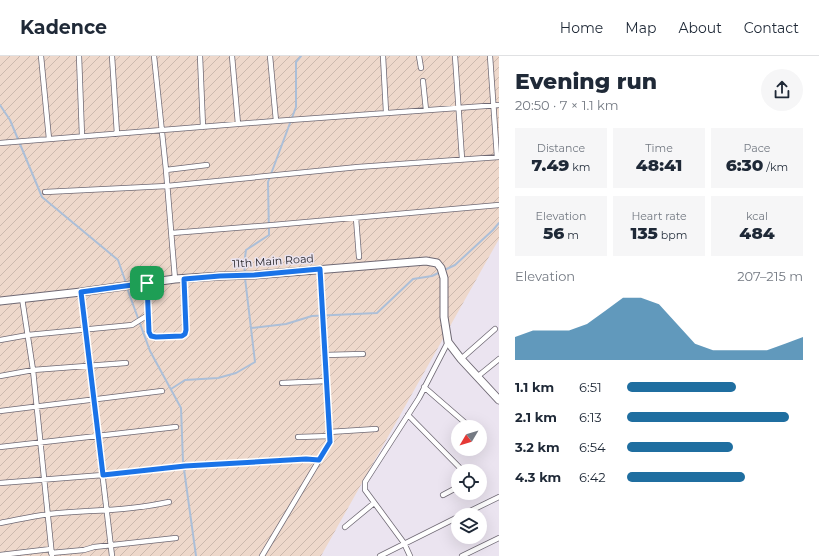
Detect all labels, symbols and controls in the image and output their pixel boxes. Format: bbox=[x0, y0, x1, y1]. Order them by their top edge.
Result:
text: Kadence bbox=[20, 16, 107, 39]
text: Home bbox=[560, 19, 603, 37]
text: Map bbox=[625, 19, 656, 37]
text: About bbox=[678, 19, 722, 37]
text: Contact bbox=[744, 19, 799, 37]
text: Evening run bbox=[515, 68, 657, 95]
button: share bbox=[761, 69, 803, 111]
text: 20:50 · 7 × 1.1 km bbox=[515, 97, 619, 113]
text: Distance bbox=[537, 141, 585, 155]
text: Time bbox=[645, 141, 673, 155]
text: Pace bbox=[744, 141, 770, 155]
text: 7.49 bbox=[532, 155, 569, 175]
text: 48:41 bbox=[636, 155, 682, 175]
text: 6:30 bbox=[726, 155, 763, 175]
text: km bbox=[569, 160, 590, 174]
text: /km bbox=[763, 160, 788, 174]
text: Elevation bbox=[536, 209, 586, 223]
text: Heart rate bbox=[631, 209, 687, 223]
text: kcal bbox=[746, 209, 768, 223]
text: 56 bbox=[543, 223, 564, 243]
text: 135 bbox=[631, 223, 658, 243]
text: 484 bbox=[739, 223, 775, 243]
text: m bbox=[564, 228, 579, 242]
text: bpm bbox=[658, 228, 687, 242]
street label: 11th Main Road bbox=[232, 251, 314, 271]
pin bbox=[130, 266, 164, 300]
text: Elevation bbox=[515, 268, 575, 284]
text: 207–215 m bbox=[737, 268, 803, 284]
icon: arrive bbox=[136, 272, 158, 294]
text: 1.1 km bbox=[515, 379, 554, 395]
text: 6:51 bbox=[579, 379, 602, 395]
text: 2.1 km bbox=[515, 409, 557, 425]
text: 6:13 bbox=[579, 409, 602, 425]
north arrow bbox=[451, 420, 487, 456]
map controls bbox=[451, 420, 487, 544]
text: 3.2 km bbox=[515, 439, 560, 455]
text: 6:54 bbox=[579, 439, 606, 455]
button: locate bbox=[451, 464, 487, 500]
text: 4.3 km bbox=[515, 469, 561, 485]
text: 6:42 bbox=[579, 469, 606, 485]
button: layers bbox=[451, 508, 487, 544]

